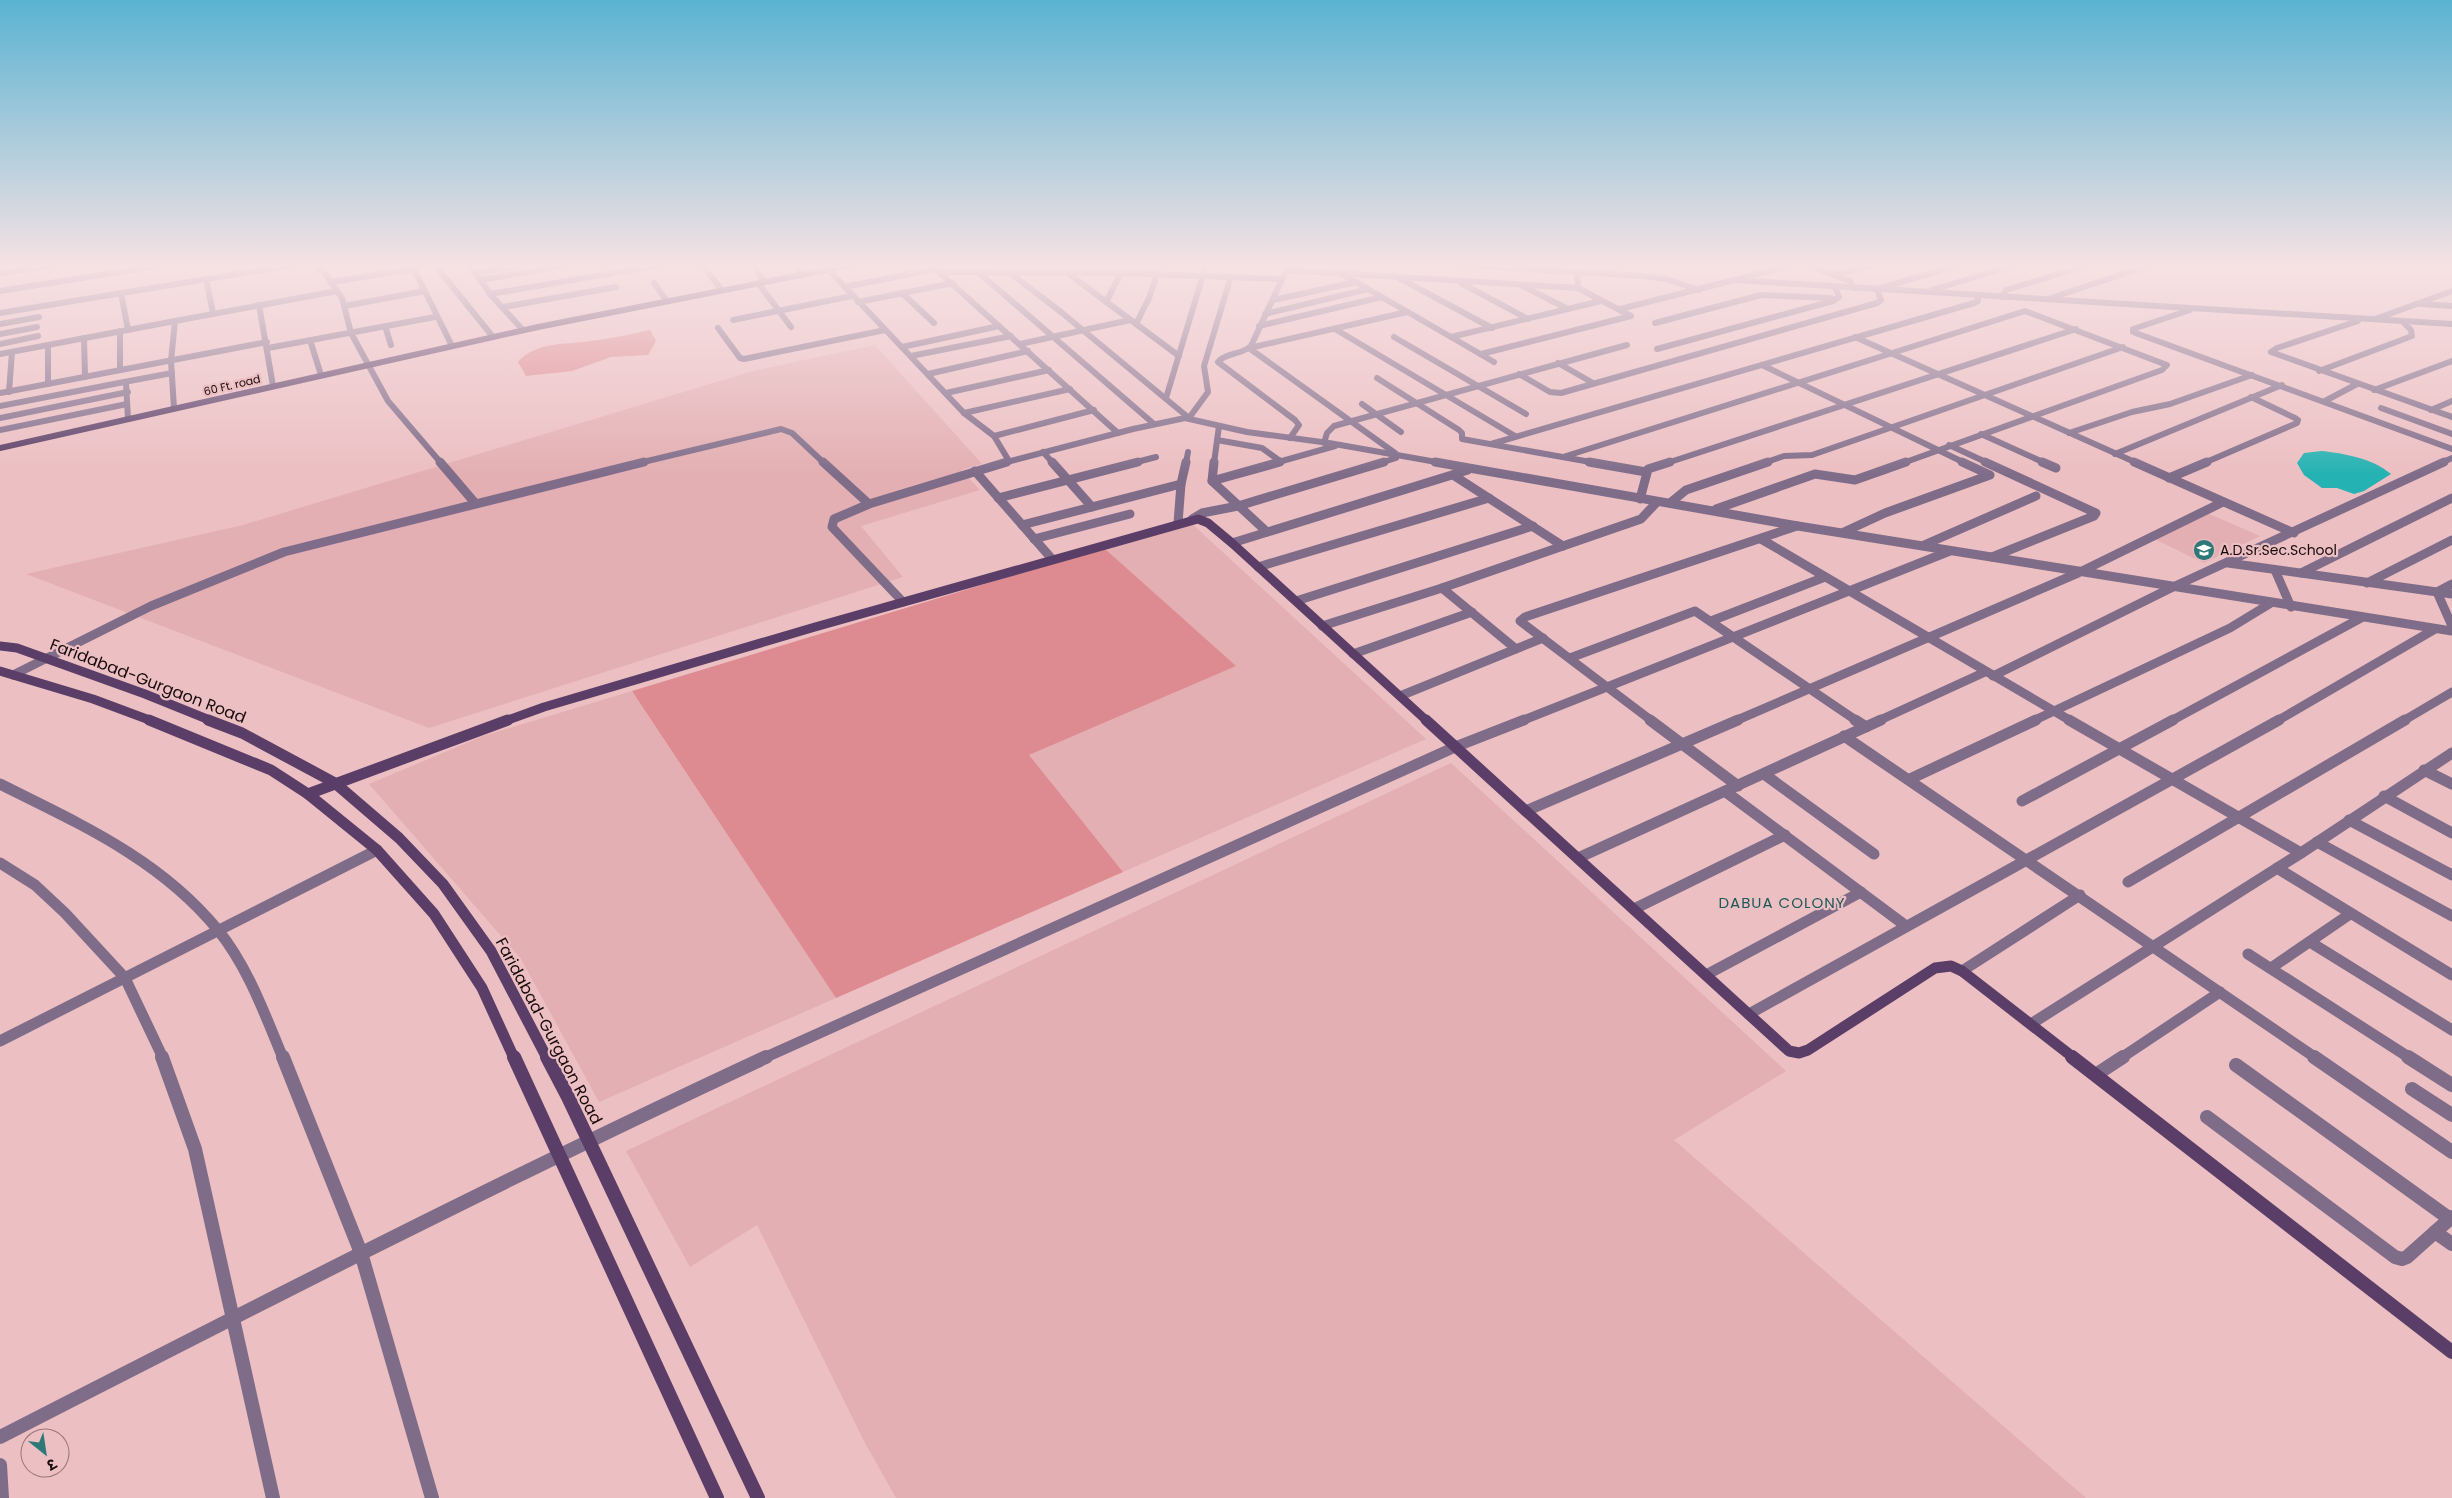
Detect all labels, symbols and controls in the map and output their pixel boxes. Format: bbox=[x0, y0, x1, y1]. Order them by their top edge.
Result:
street label: 60 Ft. road bbox=[202, 371, 262, 399]
school or university icon: A.D.Sr.Sec.School bbox=[2192, 538, 2216, 562]
place label: A.D.Sr.Sec.School bbox=[2220, 540, 2337, 560]
street label: Faridabad-Gurgaon Road bbox=[47, 633, 249, 729]
district label: DABUA COLONY bbox=[1718, 892, 1846, 913]
street label: Faridabad-Gurgaon Road bbox=[490, 934, 608, 1128]
north arrow bbox=[20, 1428, 70, 1478]
text: उ bbox=[42, 1453, 61, 1475]

